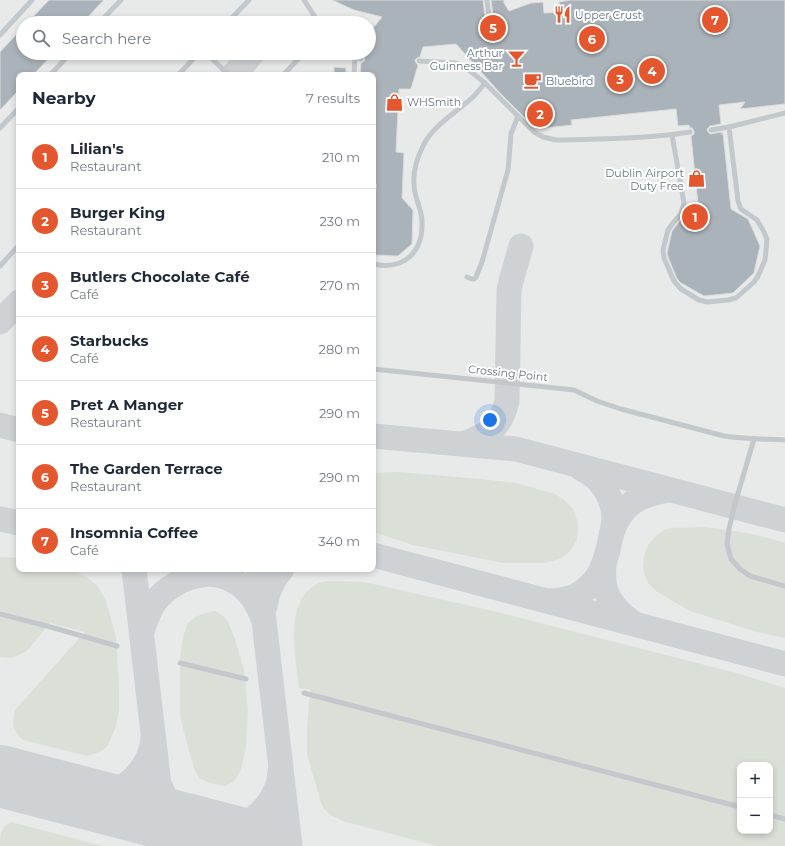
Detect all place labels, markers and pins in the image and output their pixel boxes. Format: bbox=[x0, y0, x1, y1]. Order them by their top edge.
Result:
restaurant icon: Upper Crust bbox=[552, 5, 572, 25]
pin: 7 bbox=[702, 5, 728, 35]
place label: Upper Crust bbox=[575, 8, 643, 22]
pin: 5 bbox=[480, 13, 506, 43]
pin: 6 bbox=[579, 24, 605, 54]
place label: Arthur Guinness Bar bbox=[430, 46, 503, 73]
bar icon: Arthur Guinness Bar bbox=[506, 49, 526, 69]
pin: 4 bbox=[639, 56, 665, 86]
pin: 3 bbox=[607, 64, 633, 94]
cafe icon: Bluebird bbox=[523, 71, 543, 91]
place label: Bluebird bbox=[546, 74, 593, 88]
shop icon: WHSmith bbox=[384, 92, 404, 112]
place label: WHSmith bbox=[407, 95, 461, 109]
pin: 2 bbox=[527, 99, 553, 129]
place label: Dublin Airport Duty Free bbox=[605, 166, 685, 193]
shop icon: Dublin Airport Duty Free bbox=[687, 169, 707, 189]
pin: 1 bbox=[682, 202, 708, 232]

